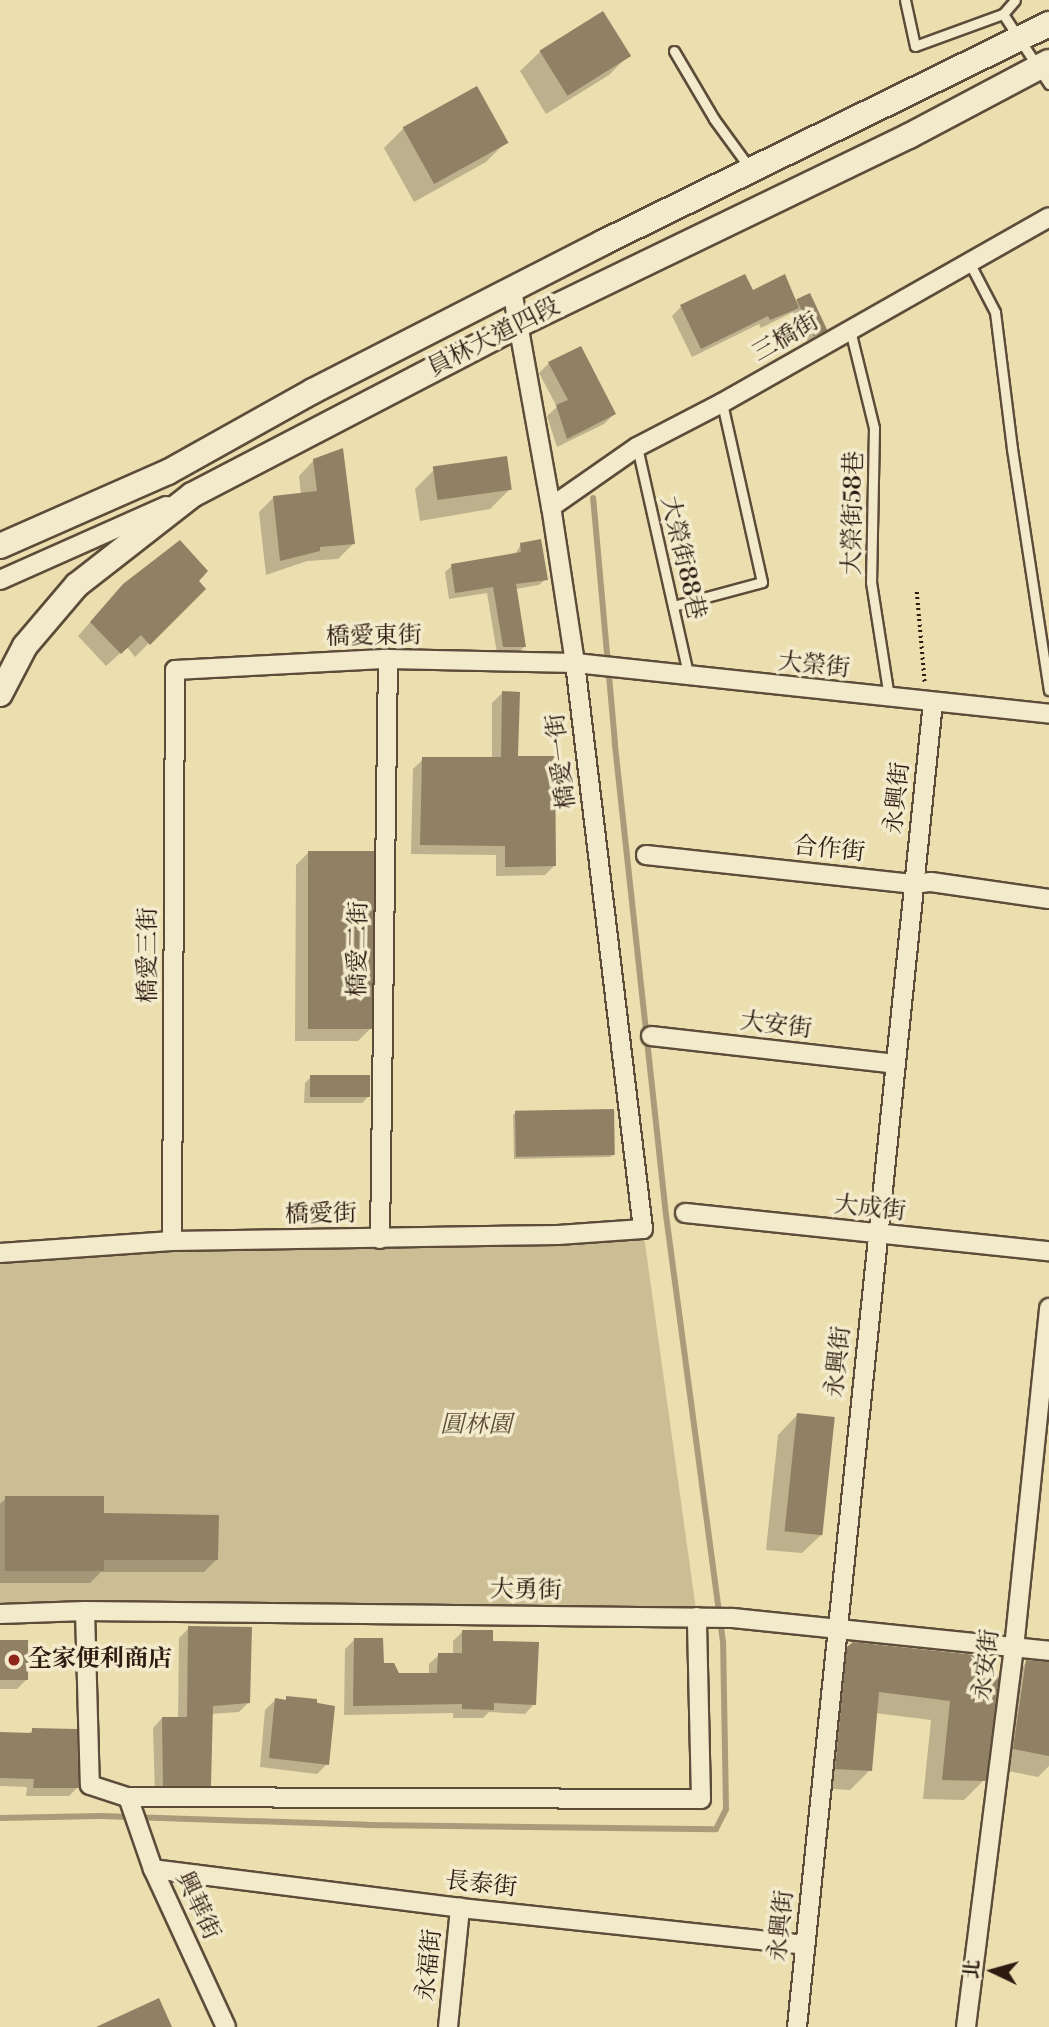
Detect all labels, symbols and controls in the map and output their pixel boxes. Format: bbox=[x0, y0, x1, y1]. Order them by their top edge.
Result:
street label: 員林大道四段 bbox=[423, 292, 565, 384]
street label: 三橋街 bbox=[748, 308, 824, 368]
street label: 大榮街58巷 bbox=[839, 451, 869, 575]
street label: 大榮街88巷 bbox=[654, 494, 710, 622]
street label: 橋愛東街 bbox=[326, 622, 422, 652]
street label: 大榮街 bbox=[777, 648, 851, 684]
street label: 橋愛一街 bbox=[542, 712, 582, 810]
street label: 永興街 bbox=[880, 761, 916, 835]
street label: 合作街 bbox=[792, 832, 866, 868]
street label: 橋愛二街 bbox=[344, 901, 374, 997]
street label: 橋愛三街 bbox=[135, 907, 163, 1003]
street label: 大安街 bbox=[739, 1007, 813, 1045]
street label: 大成街 bbox=[833, 1191, 907, 1227]
street label: 橋愛街 bbox=[285, 1200, 357, 1230]
street label: 永興街 bbox=[821, 1325, 857, 1399]
park label: 圓林園 bbox=[440, 1412, 512, 1440]
street label: 大勇街 bbox=[490, 1576, 562, 1606]
street label: 永安街 bbox=[968, 1628, 1006, 1702]
place label: 全家便利商店 bbox=[28, 1646, 172, 1674]
marker: 全家便利商店 bbox=[6, 1652, 22, 1668]
street label: 興華街 bbox=[169, 1867, 225, 1945]
street label: 長泰街 bbox=[444, 1867, 518, 1903]
street label: 永興街 bbox=[764, 1889, 800, 1963]
street label: 永福街 bbox=[412, 1928, 448, 2002]
north arrow bbox=[958, 1936, 1028, 2006]
text: 北 bbox=[959, 1959, 985, 1980]

